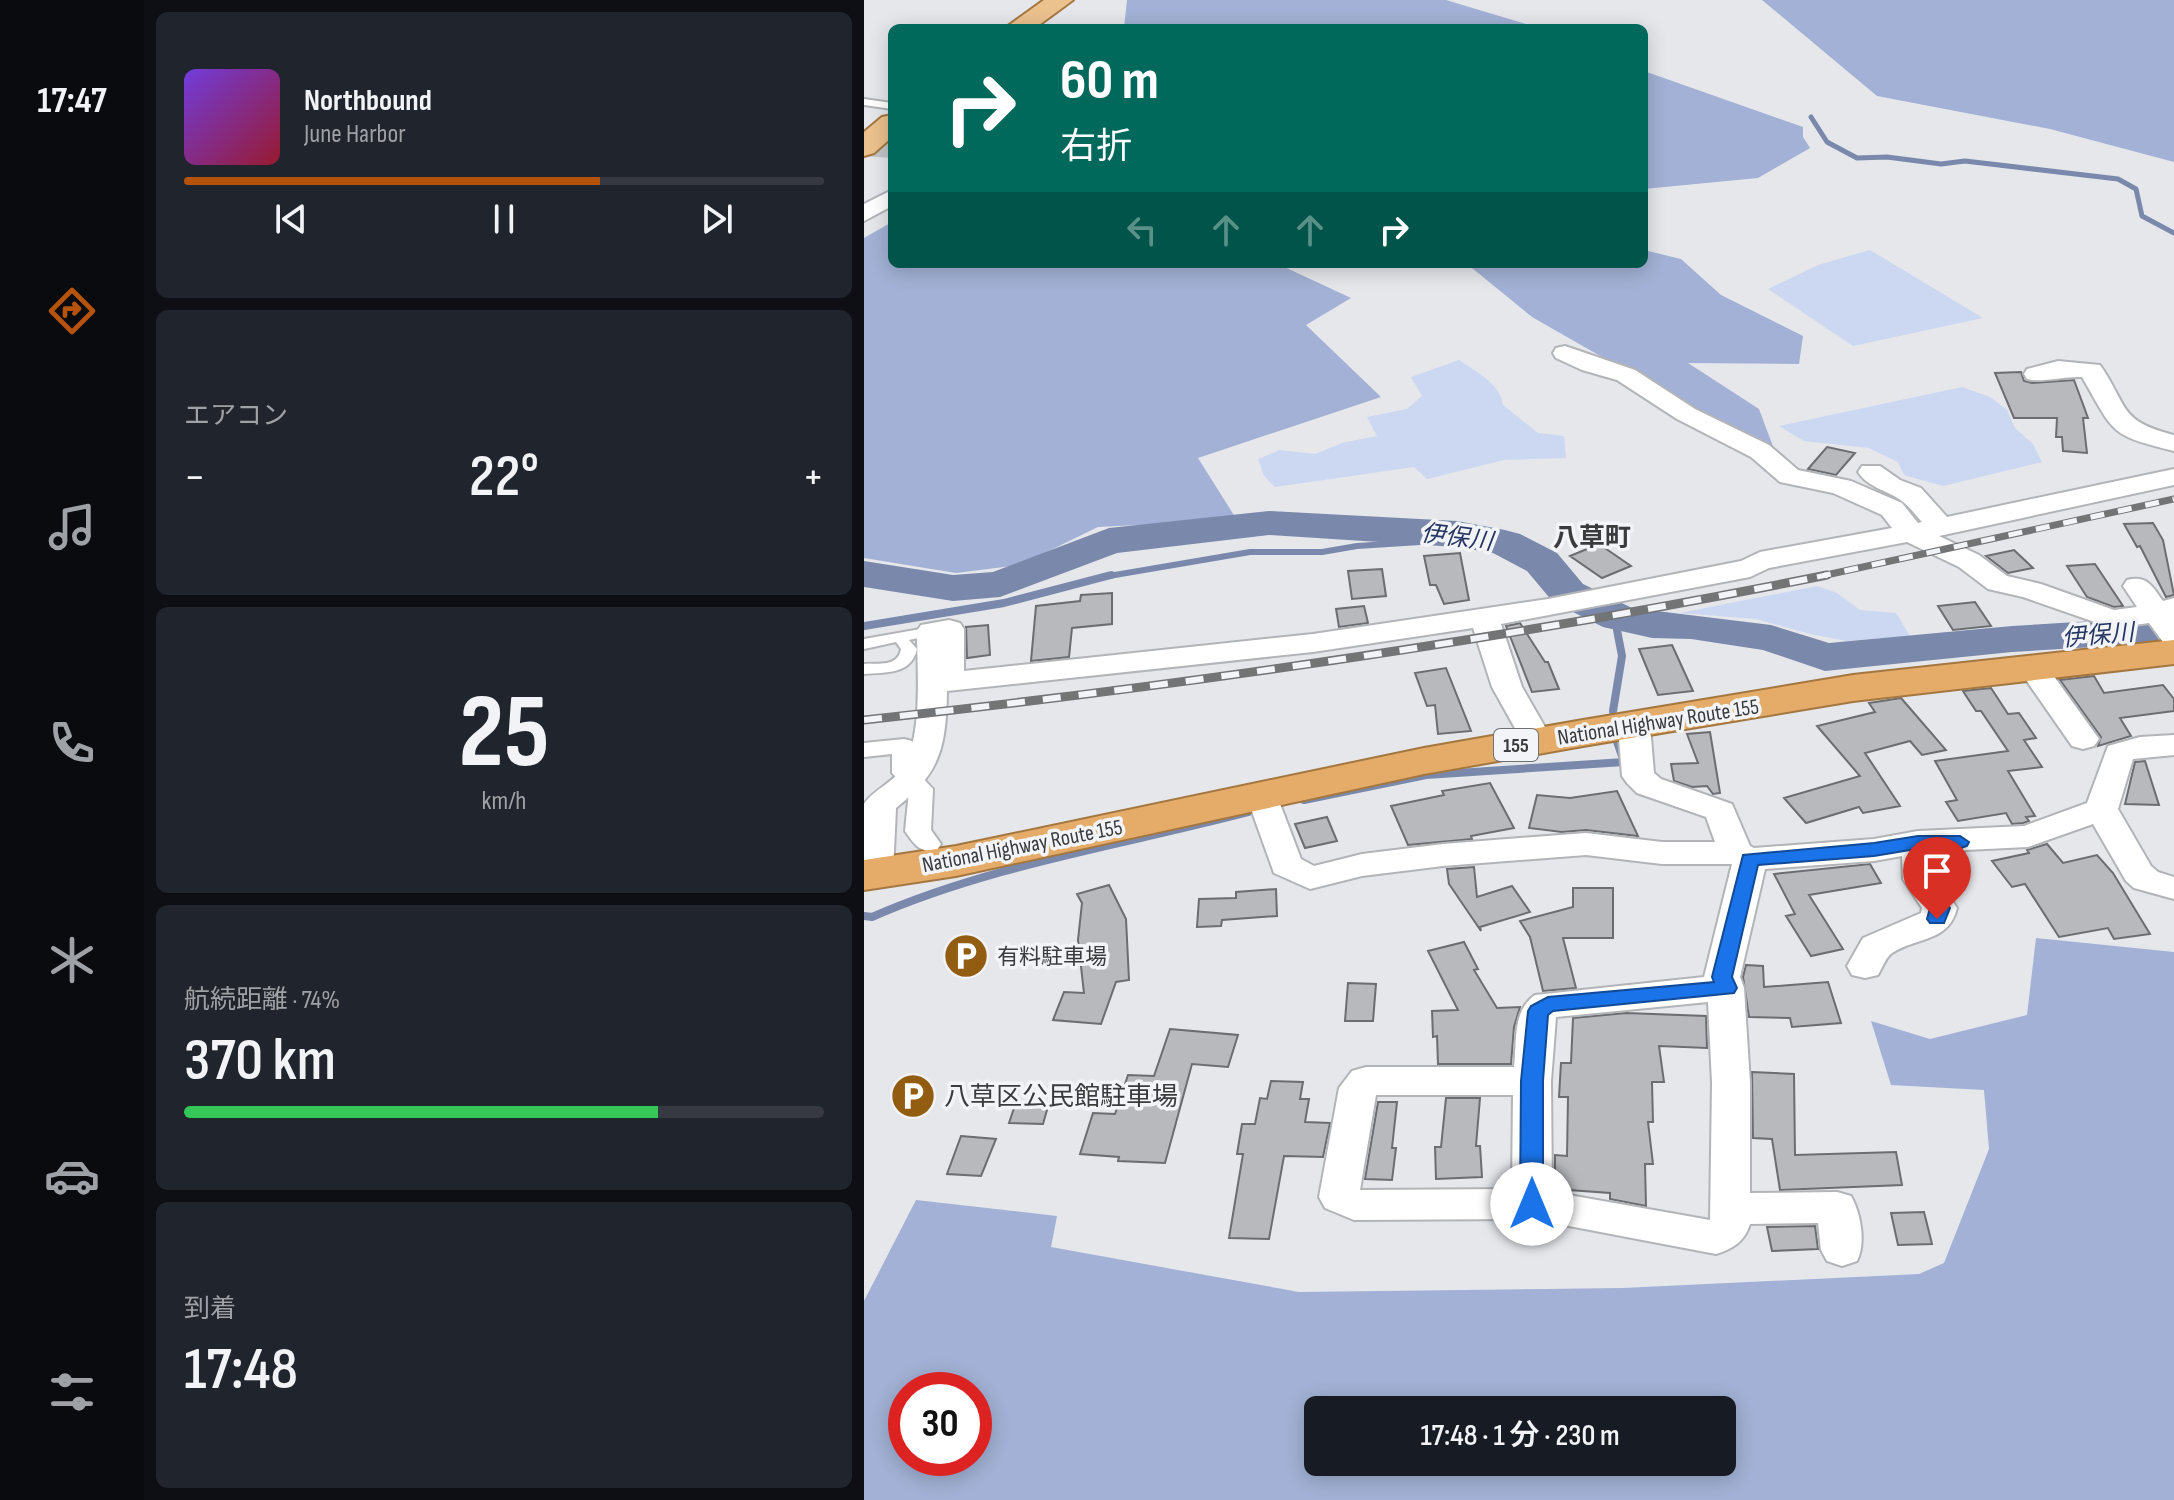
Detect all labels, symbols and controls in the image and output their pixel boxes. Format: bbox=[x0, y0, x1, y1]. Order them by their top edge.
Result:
text: 60 m bbox=[1060, 48, 1159, 115]
icon: right bbox=[928, 56, 1032, 160]
text: 17:47 bbox=[37, 80, 107, 123]
text: Northbound bbox=[304, 83, 432, 119]
text: June Harbor bbox=[304, 119, 406, 150]
text: 右折 bbox=[1060, 126, 1132, 169]
icon: previous bbox=[269, 197, 313, 241]
icon: pause bbox=[482, 197, 526, 241]
icon: next bbox=[695, 197, 739, 241]
icon: left bbox=[1120, 208, 1164, 252]
icon: ahead bbox=[1204, 208, 1248, 252]
icon: ahead bbox=[1288, 208, 1332, 252]
icon: right bbox=[1372, 208, 1416, 252]
icon: directions bbox=[44, 283, 100, 339]
text: エアコン bbox=[184, 401, 288, 432]
text: 22° bbox=[469, 441, 539, 513]
text: − bbox=[184, 451, 206, 504]
text: + bbox=[802, 451, 824, 504]
icon: music bbox=[44, 499, 100, 555]
water label: 伊保川 bbox=[1419, 519, 1497, 557]
district label: 八草町 bbox=[1553, 523, 1631, 554]
water label: 伊保川 bbox=[2061, 618, 2138, 653]
text: 25 bbox=[458, 671, 550, 796]
street label: National Highway Route 155 bbox=[1556, 693, 1761, 752]
icon: phone bbox=[44, 715, 100, 771]
road number: 155 bbox=[1494, 729, 1538, 761]
text: km/h bbox=[482, 786, 526, 817]
street label: National Highway Route 155 bbox=[920, 814, 1125, 879]
pin bbox=[1903, 837, 1971, 919]
icon: arrive bbox=[1915, 849, 1959, 893]
icon: climate bbox=[44, 932, 100, 988]
parking icon: 有料駐車場 bbox=[942, 932, 990, 980]
place label: 有料駐車場 bbox=[997, 944, 1107, 971]
text: 航続距離 · 74% bbox=[184, 985, 340, 1016]
text: 370 km bbox=[184, 1025, 336, 1097]
parking icon: 八草区公民館駐車場 bbox=[889, 1072, 937, 1120]
place label: 八草区公民館駐車場 bbox=[944, 1082, 1178, 1113]
icon: car bbox=[44, 1148, 100, 1204]
position arrow bbox=[1490, 1162, 1574, 1246]
text: 到着 bbox=[184, 1294, 236, 1325]
text: 17:48 bbox=[184, 1334, 298, 1406]
icon: filters bbox=[44, 1364, 100, 1420]
speed limit sign: 30 bbox=[888, 1372, 992, 1476]
text: 17:48 · 1 分 · 230 m bbox=[1420, 1418, 1620, 1454]

